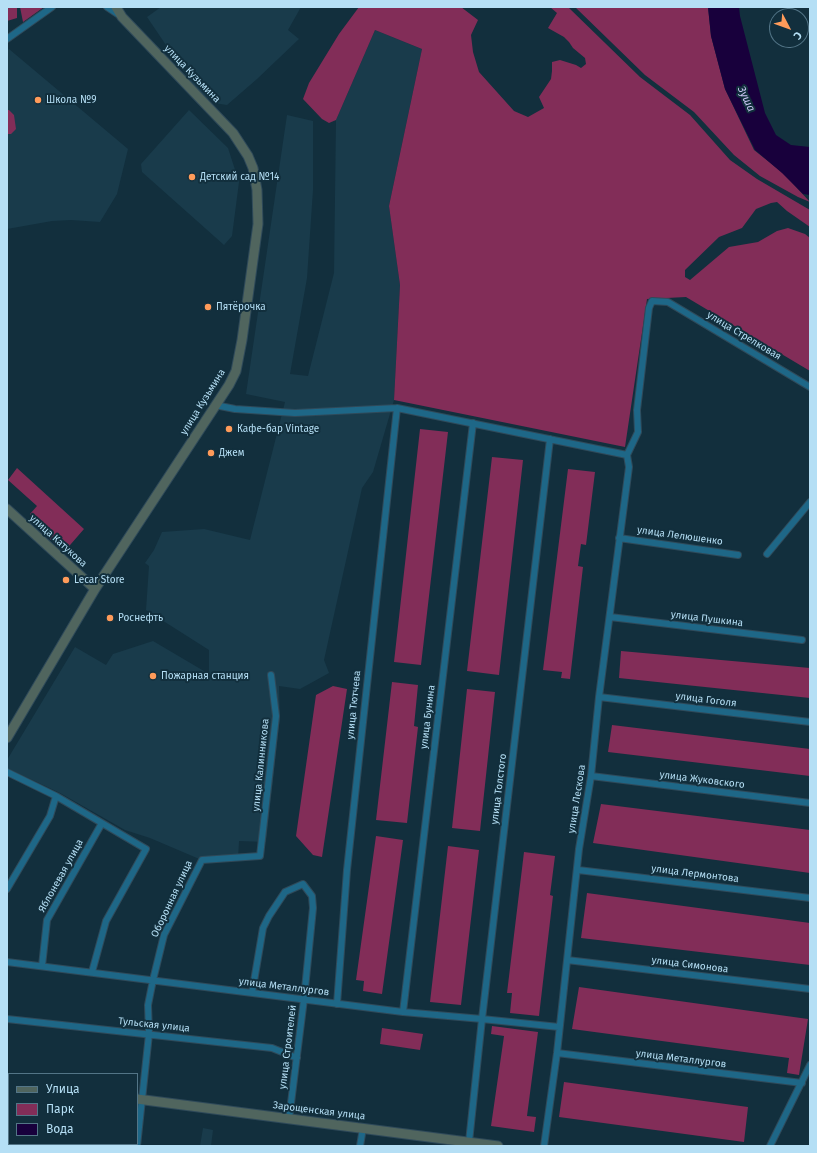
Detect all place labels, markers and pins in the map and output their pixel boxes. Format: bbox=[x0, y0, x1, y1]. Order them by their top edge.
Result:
place label: Школа №9 bbox=[46, 94, 96, 106]
marker: Школа №9 bbox=[33, 95, 43, 105]
place label: Детский сад №14 bbox=[200, 171, 279, 183]
marker: Детский сад №14 bbox=[187, 172, 197, 182]
place label: Пятёрочка bbox=[216, 301, 266, 313]
marker: Пятёрочка bbox=[203, 302, 213, 312]
place label: Кафе-бар Vintage bbox=[237, 423, 319, 435]
marker: Кафе-бар Vintage bbox=[224, 424, 234, 434]
place label: Джем bbox=[219, 447, 244, 459]
marker: Джем bbox=[206, 448, 216, 458]
place label: Lecar Store bbox=[74, 574, 125, 586]
marker: Lecar Store bbox=[61, 575, 71, 585]
place label: Роснефть bbox=[118, 612, 163, 624]
marker: Роснефть bbox=[105, 613, 115, 623]
place label: Пожарная станция bbox=[161, 670, 249, 682]
marker: Пожарная станция bbox=[148, 671, 158, 681]

